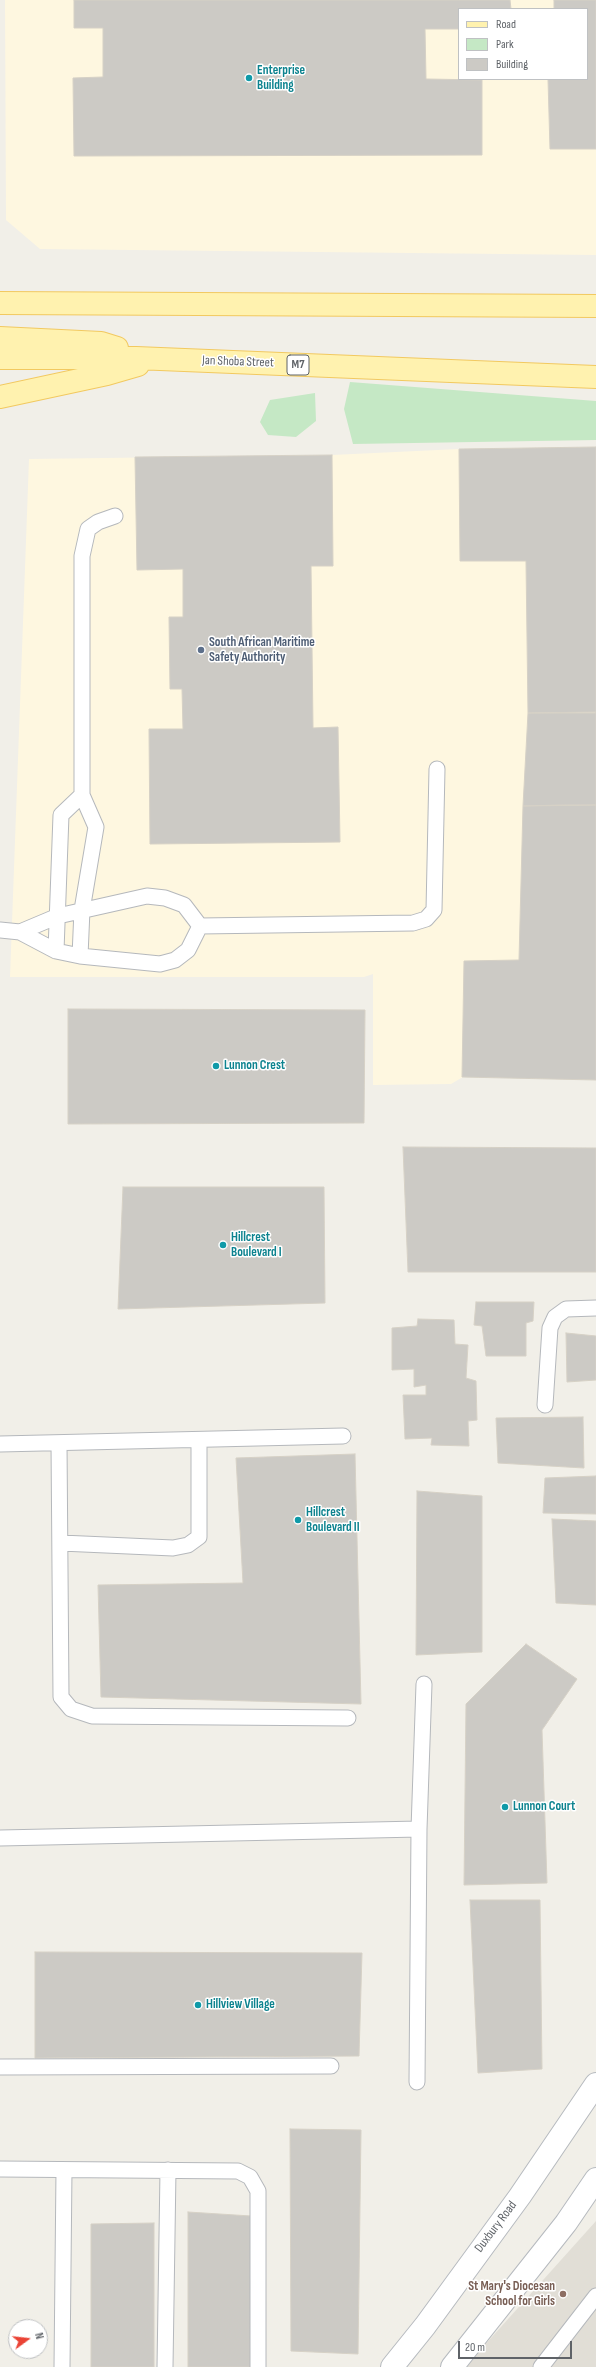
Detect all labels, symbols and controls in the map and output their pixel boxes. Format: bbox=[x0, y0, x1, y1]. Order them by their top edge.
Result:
legend bbox=[458, 8, 588, 80]
text: Road bbox=[496, 17, 516, 32]
text: Park bbox=[496, 37, 514, 52]
text: Building bbox=[496, 57, 528, 72]
place label: Enterprise Building bbox=[257, 63, 305, 94]
marker: Enterprise Building bbox=[244, 73, 254, 83]
street label: Jan Shoba Street bbox=[202, 353, 274, 371]
road number: M7 bbox=[287, 355, 309, 375]
place label: South African Maritime Safety Authority bbox=[209, 635, 315, 666]
marker: South African Maritime Safety Authority bbox=[196, 645, 206, 655]
place label: Lunnon Crest bbox=[224, 1058, 285, 1074]
marker: Lunnon Crest bbox=[211, 1061, 221, 1071]
place label: Hillcrest Boulevard I bbox=[231, 1230, 282, 1261]
marker: Hillcrest Boulevard I bbox=[218, 1240, 228, 1250]
place label: Hillcrest Boulevard II bbox=[306, 1505, 360, 1536]
marker: Hillcrest Boulevard II bbox=[293, 1515, 303, 1525]
place label: Lunnon Court bbox=[513, 1799, 575, 1815]
marker: Lunnon Court bbox=[500, 1802, 510, 1812]
place label: Hillview Village bbox=[206, 1997, 275, 2013]
marker: Hillview Village bbox=[193, 2000, 203, 2010]
street label: Duxbury Road bbox=[472, 2198, 520, 2256]
place label: St Mary's Diocesan School for Girls bbox=[468, 2279, 555, 2310]
marker: St Mary's Diocesan School for Girls bbox=[558, 2289, 568, 2299]
north arrow bbox=[8, 2319, 48, 2359]
text: N bbox=[32, 2332, 46, 2341]
scale bar bbox=[460, 2333, 574, 2359]
text: 20 m bbox=[465, 2340, 485, 2355]

